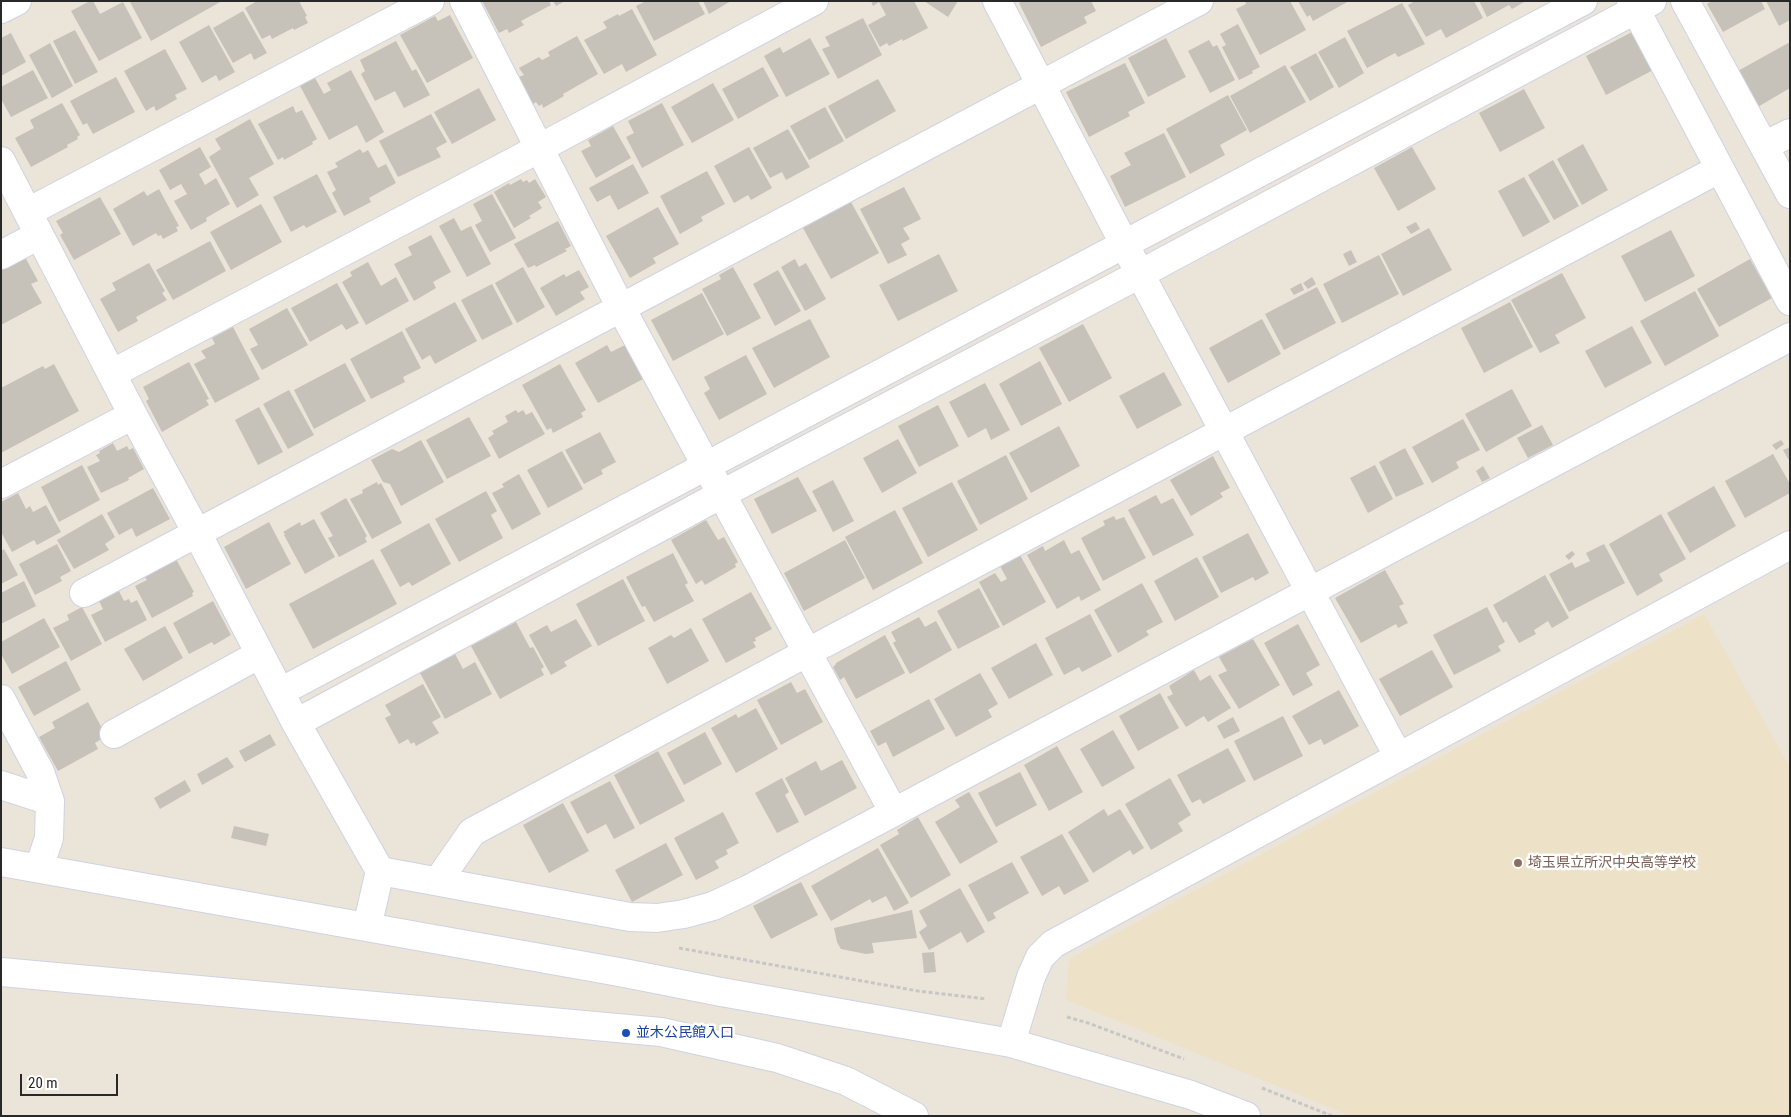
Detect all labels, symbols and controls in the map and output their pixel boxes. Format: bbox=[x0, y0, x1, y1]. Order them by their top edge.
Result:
place label: 埼玉県立所沢中央高等学校 bbox=[1528, 855, 1696, 871]
marker: 埼玉県立所沢中央高等学校 bbox=[1512, 857, 1524, 869]
place label: 並木公民館入口 bbox=[636, 1025, 734, 1041]
marker: 並木公民館入口 bbox=[620, 1027, 632, 1039]
scale bar bbox=[22, 1064, 120, 1096]
text: 20 m bbox=[28, 1074, 58, 1092]

